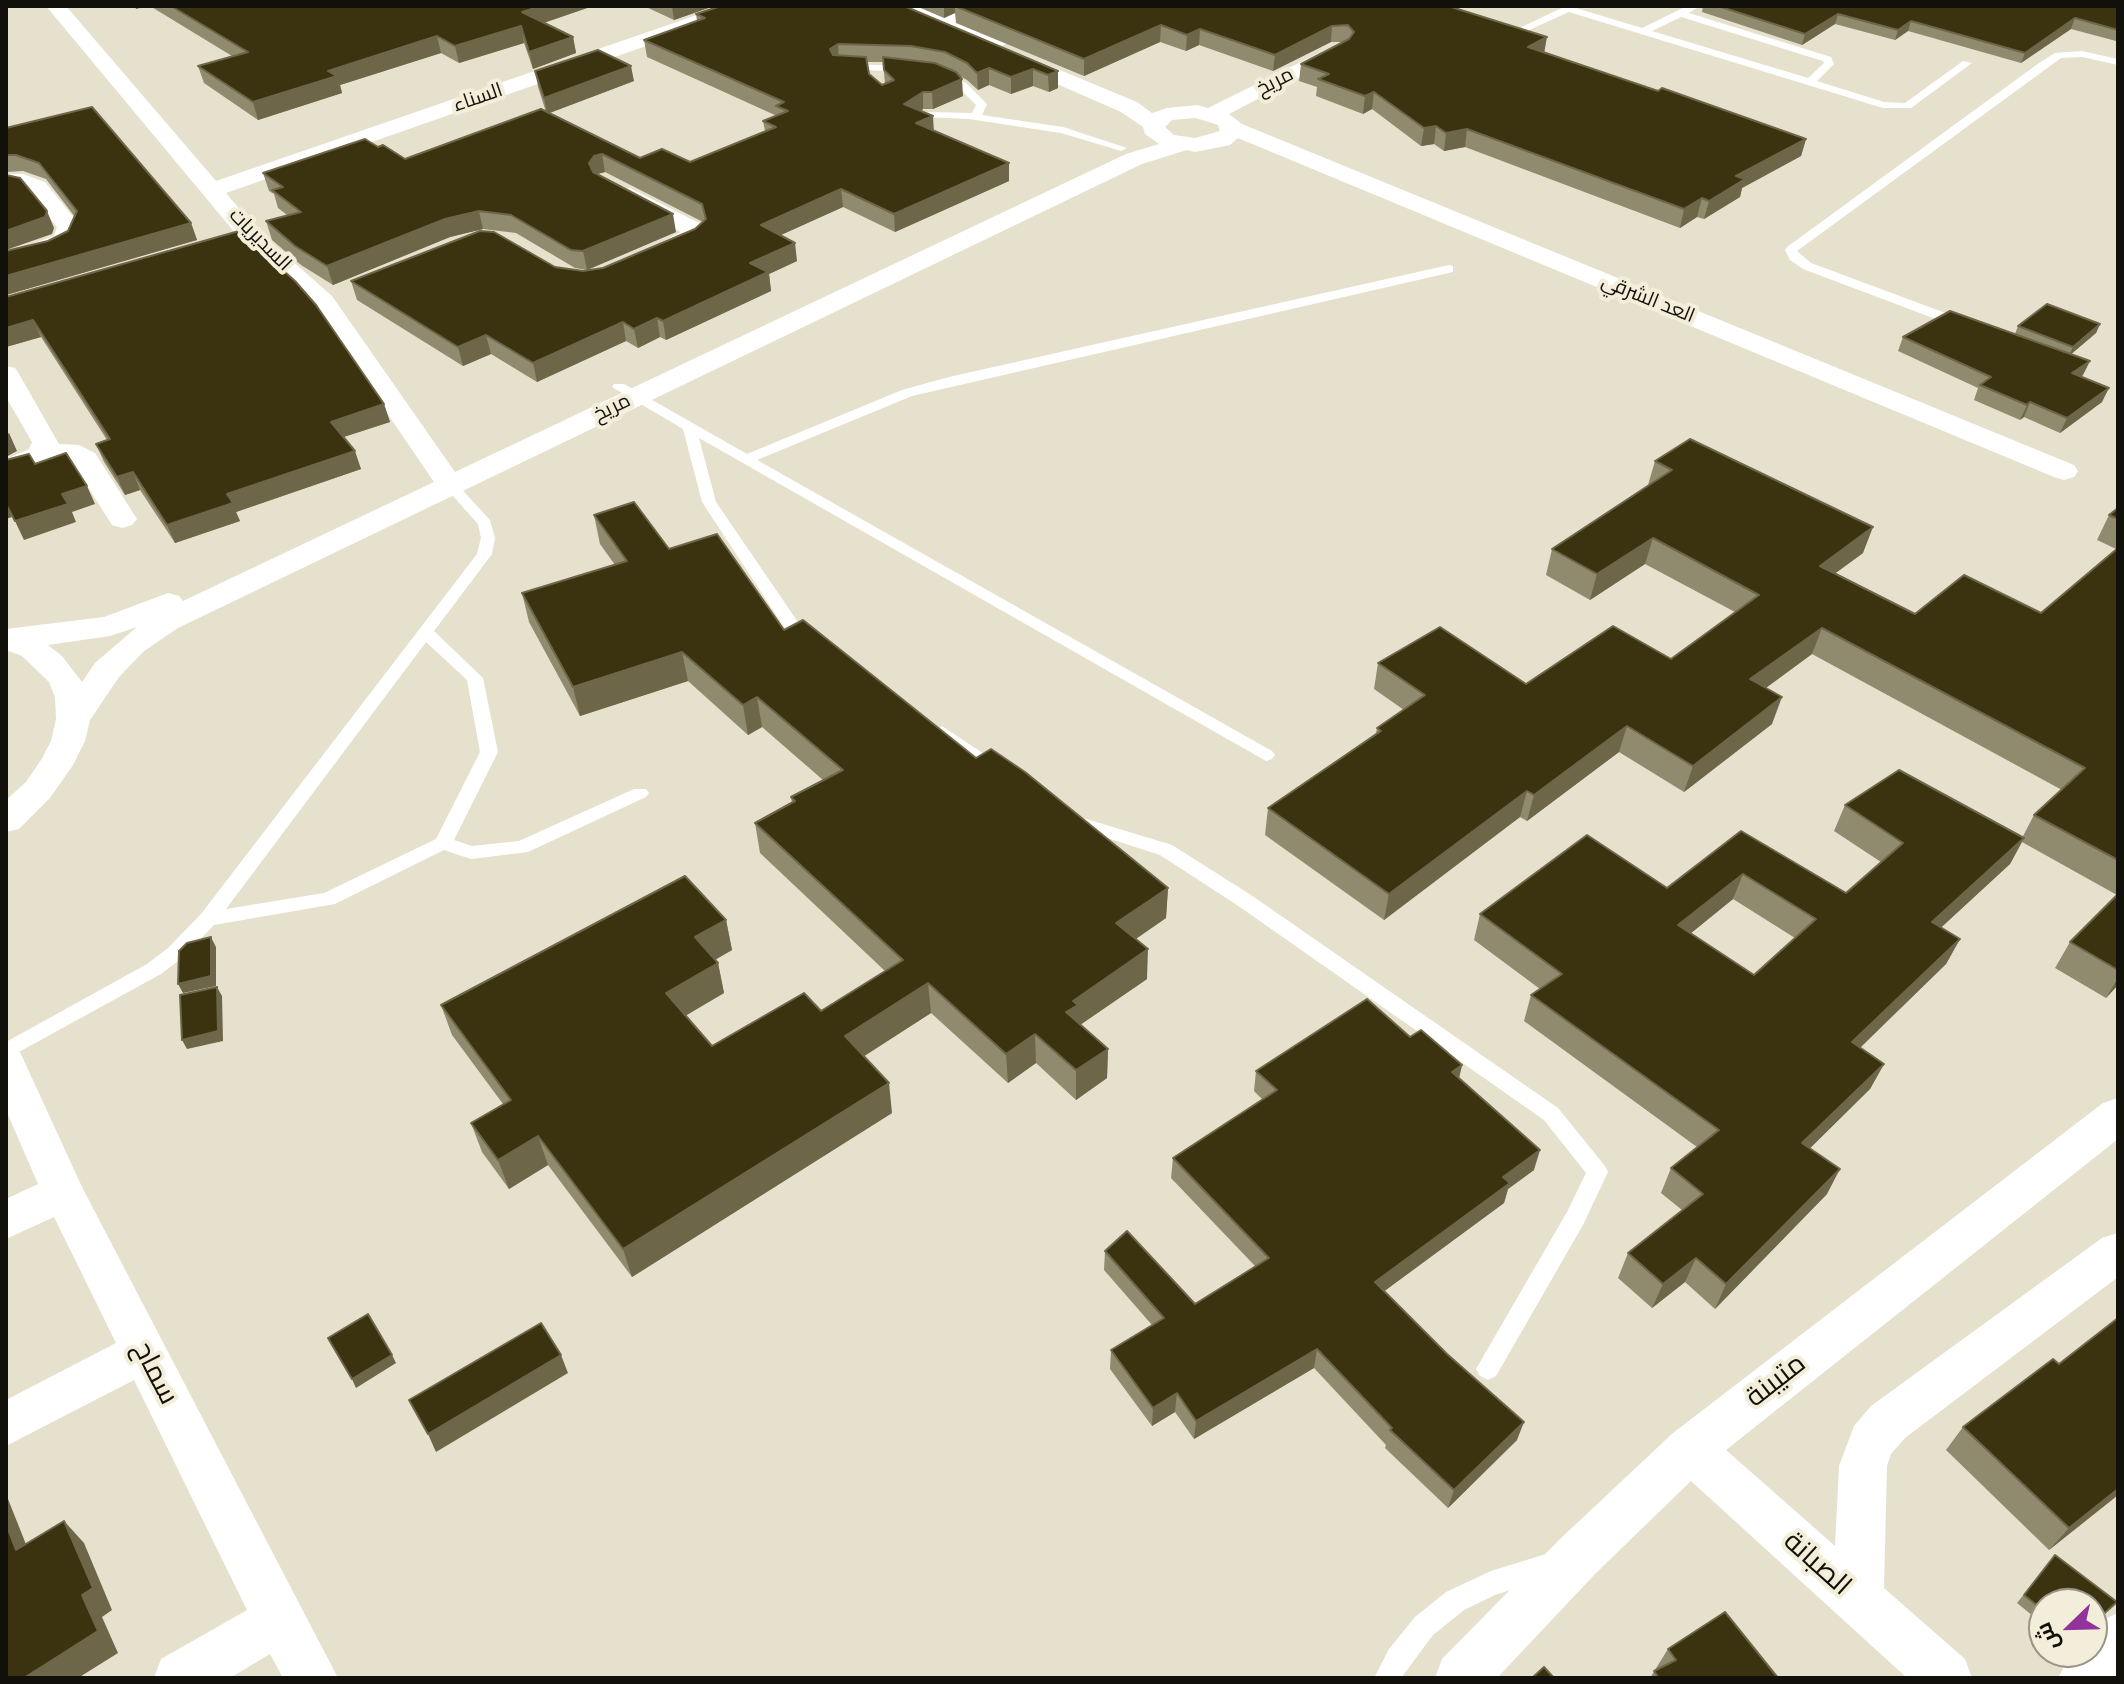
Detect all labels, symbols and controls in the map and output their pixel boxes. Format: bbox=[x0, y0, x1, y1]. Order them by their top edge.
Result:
street label: مريخ bbox=[1252, 63, 1298, 101]
street label: السناء bbox=[450, 78, 506, 118]
street label: السديريات bbox=[224, 204, 296, 276]
street label: العد الشرقي bbox=[1598, 269, 1698, 329]
street label: مريخ bbox=[590, 389, 634, 427]
street label: سماح bbox=[125, 1336, 185, 1410]
street label: متيبنة bbox=[1739, 1347, 1813, 1415]
street label: الصبانة bbox=[1776, 1525, 1858, 1603]
north arrow bbox=[2028, 1588, 2108, 1668]
text: ش bbox=[2029, 1619, 2065, 1655]

